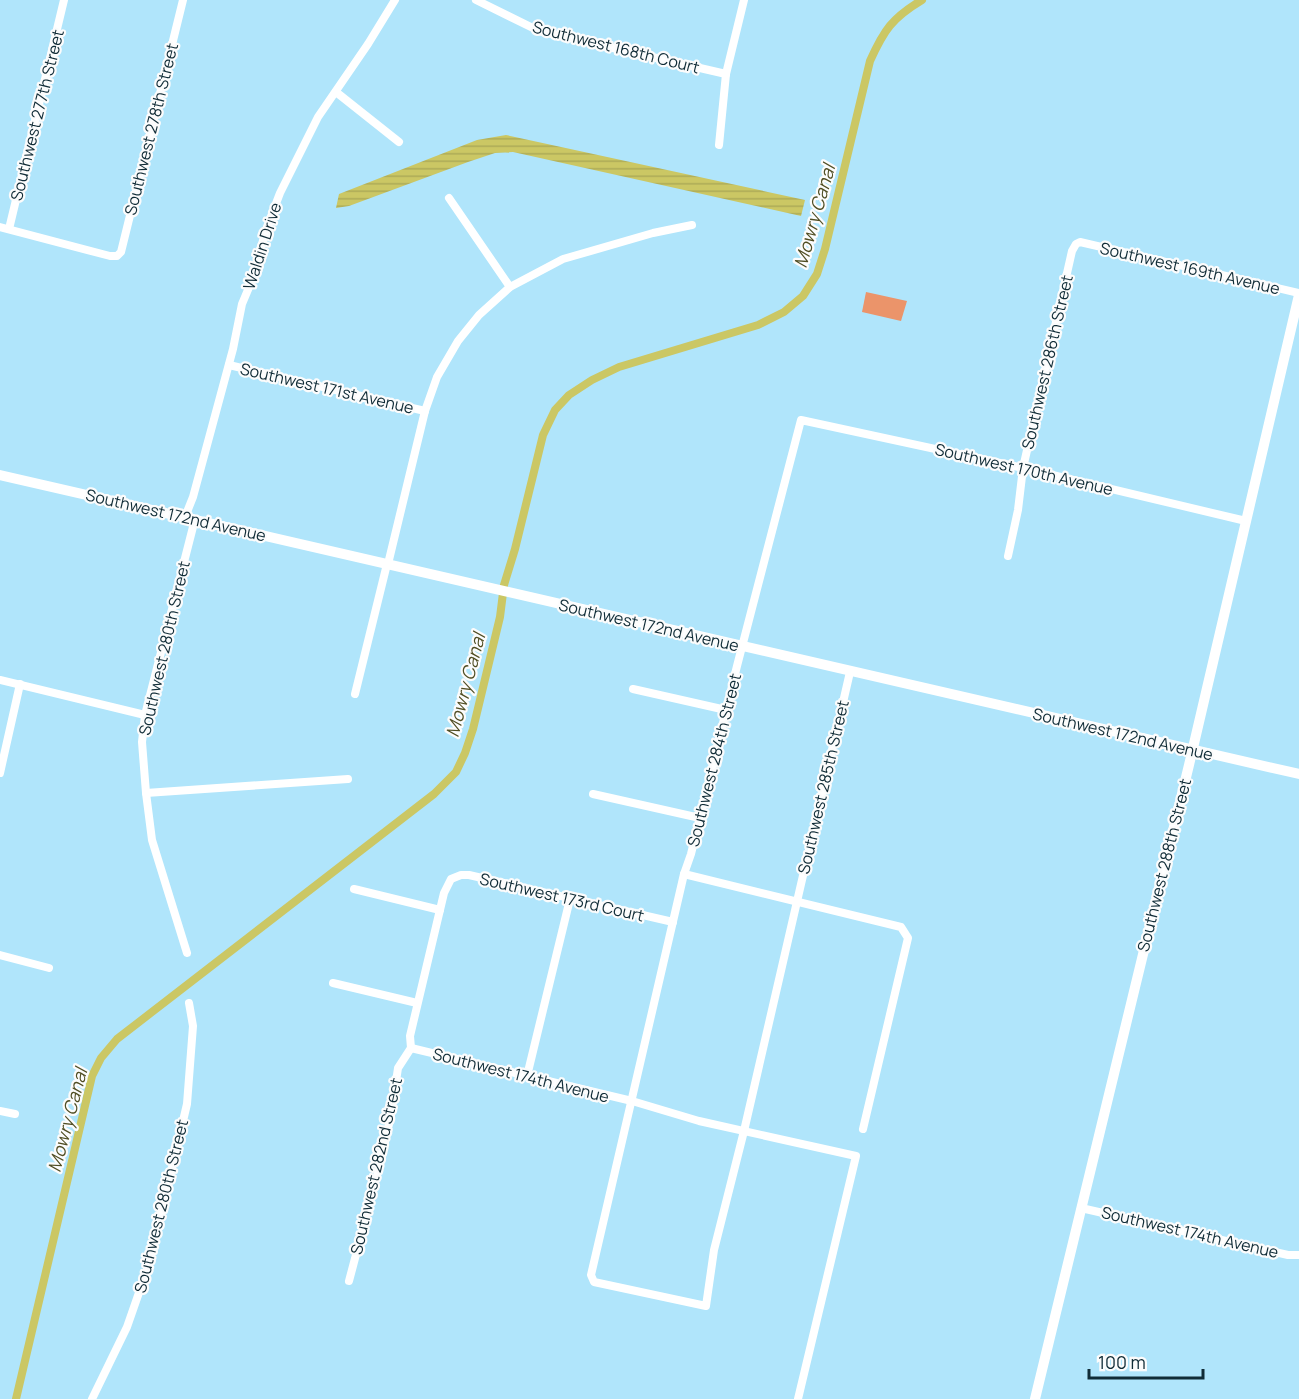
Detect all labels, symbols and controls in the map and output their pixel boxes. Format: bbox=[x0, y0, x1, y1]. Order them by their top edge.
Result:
street label: Southwest 168th Court bbox=[530, 16, 702, 78]
street label: Southwest 277th Street bbox=[5, 27, 69, 203]
street label: Southwest 278th Street bbox=[119, 41, 183, 217]
water label: Mowry Canal bbox=[788, 159, 841, 270]
street label: Waldin Drive bbox=[238, 200, 286, 292]
street label: Southwest 169th Avenue bbox=[1098, 237, 1282, 299]
street label: Southwest 286th Street bbox=[1016, 273, 1078, 451]
street label: Southwest 171st Avenue bbox=[238, 357, 416, 419]
street label: Southwest 170th Avenue bbox=[933, 438, 1115, 500]
street label: Southwest 172nd Avenue bbox=[84, 484, 268, 546]
street label: Southwest 280th Street bbox=[133, 559, 195, 737]
street label: Southwest 172nd Avenue bbox=[557, 594, 741, 656]
water label: Mowry Canal bbox=[440, 628, 491, 740]
street label: Southwest 284th Street bbox=[682, 671, 746, 849]
street label: Southwest 285th Street bbox=[792, 698, 854, 876]
street label: Southwest 172nd Avenue bbox=[1031, 703, 1215, 765]
street label: Southwest 288th Street bbox=[1132, 776, 1196, 954]
street label: Southwest 173rd Court bbox=[478, 867, 646, 927]
street label: Southwest 174th Avenue bbox=[431, 1042, 611, 1108]
water label: Mowry Canal bbox=[42, 1063, 93, 1175]
street label: Southwest 282nd Street bbox=[345, 1075, 407, 1257]
street label: Southwest 280th Street bbox=[129, 1117, 193, 1295]
street label: Southwest 174th Avenue bbox=[1099, 1201, 1281, 1263]
scale bar bbox=[1089, 1342, 1203, 1380]
text: 100 m bbox=[1098, 1350, 1146, 1374]

